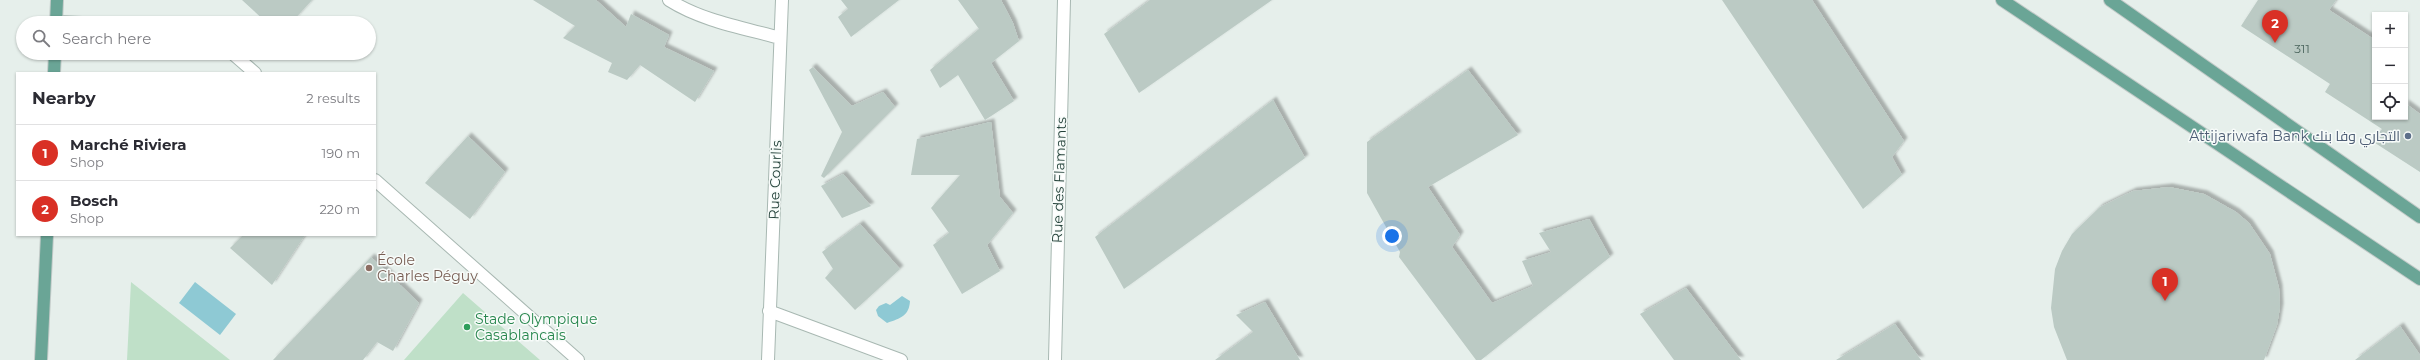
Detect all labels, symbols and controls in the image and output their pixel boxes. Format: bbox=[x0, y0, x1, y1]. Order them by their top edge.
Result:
pin: 2 bbox=[2262, 10, 2288, 43]
map controls bbox=[2372, 12, 2408, 120]
button: + bbox=[2372, 12, 2408, 48]
search box bbox=[16, 16, 376, 60]
icon: search bbox=[30, 27, 52, 49]
text: Search here bbox=[62, 29, 151, 48]
house number: 311 bbox=[2294, 41, 2310, 56]
button: − bbox=[2372, 48, 2408, 84]
button: locate bbox=[2372, 84, 2408, 120]
text: Nearby bbox=[32, 88, 96, 108]
text: 2 results bbox=[306, 90, 360, 106]
street label: Rue des Flamants bbox=[1048, 117, 1070, 243]
place label: Attijariwafa Bank التجاري وفا بنك bbox=[2189, 127, 2400, 148]
marker: Attijariwafa Bank التجاري وفا بنك bbox=[2403, 131, 2413, 141]
text: Marché Riviera bbox=[70, 135, 187, 154]
street label: Rue Courlis bbox=[765, 140, 785, 220]
text: 1 bbox=[42, 145, 48, 161]
text: 190 m bbox=[322, 145, 360, 161]
text: Shop bbox=[70, 154, 104, 170]
text: Bosch bbox=[70, 191, 118, 210]
text: 2 bbox=[41, 201, 49, 217]
text: 220 m bbox=[319, 201, 360, 217]
text: Shop bbox=[70, 210, 104, 226]
your location bbox=[1382, 226, 1402, 246]
place label: École Charles Péguy bbox=[377, 251, 478, 285]
marker: École Charles Péguy bbox=[364, 263, 374, 273]
pin: 1 bbox=[2152, 268, 2178, 301]
place label: Stade Olympique Casablancais bbox=[475, 310, 597, 344]
marker: Stade Olympique Casablancais bbox=[462, 322, 472, 332]

